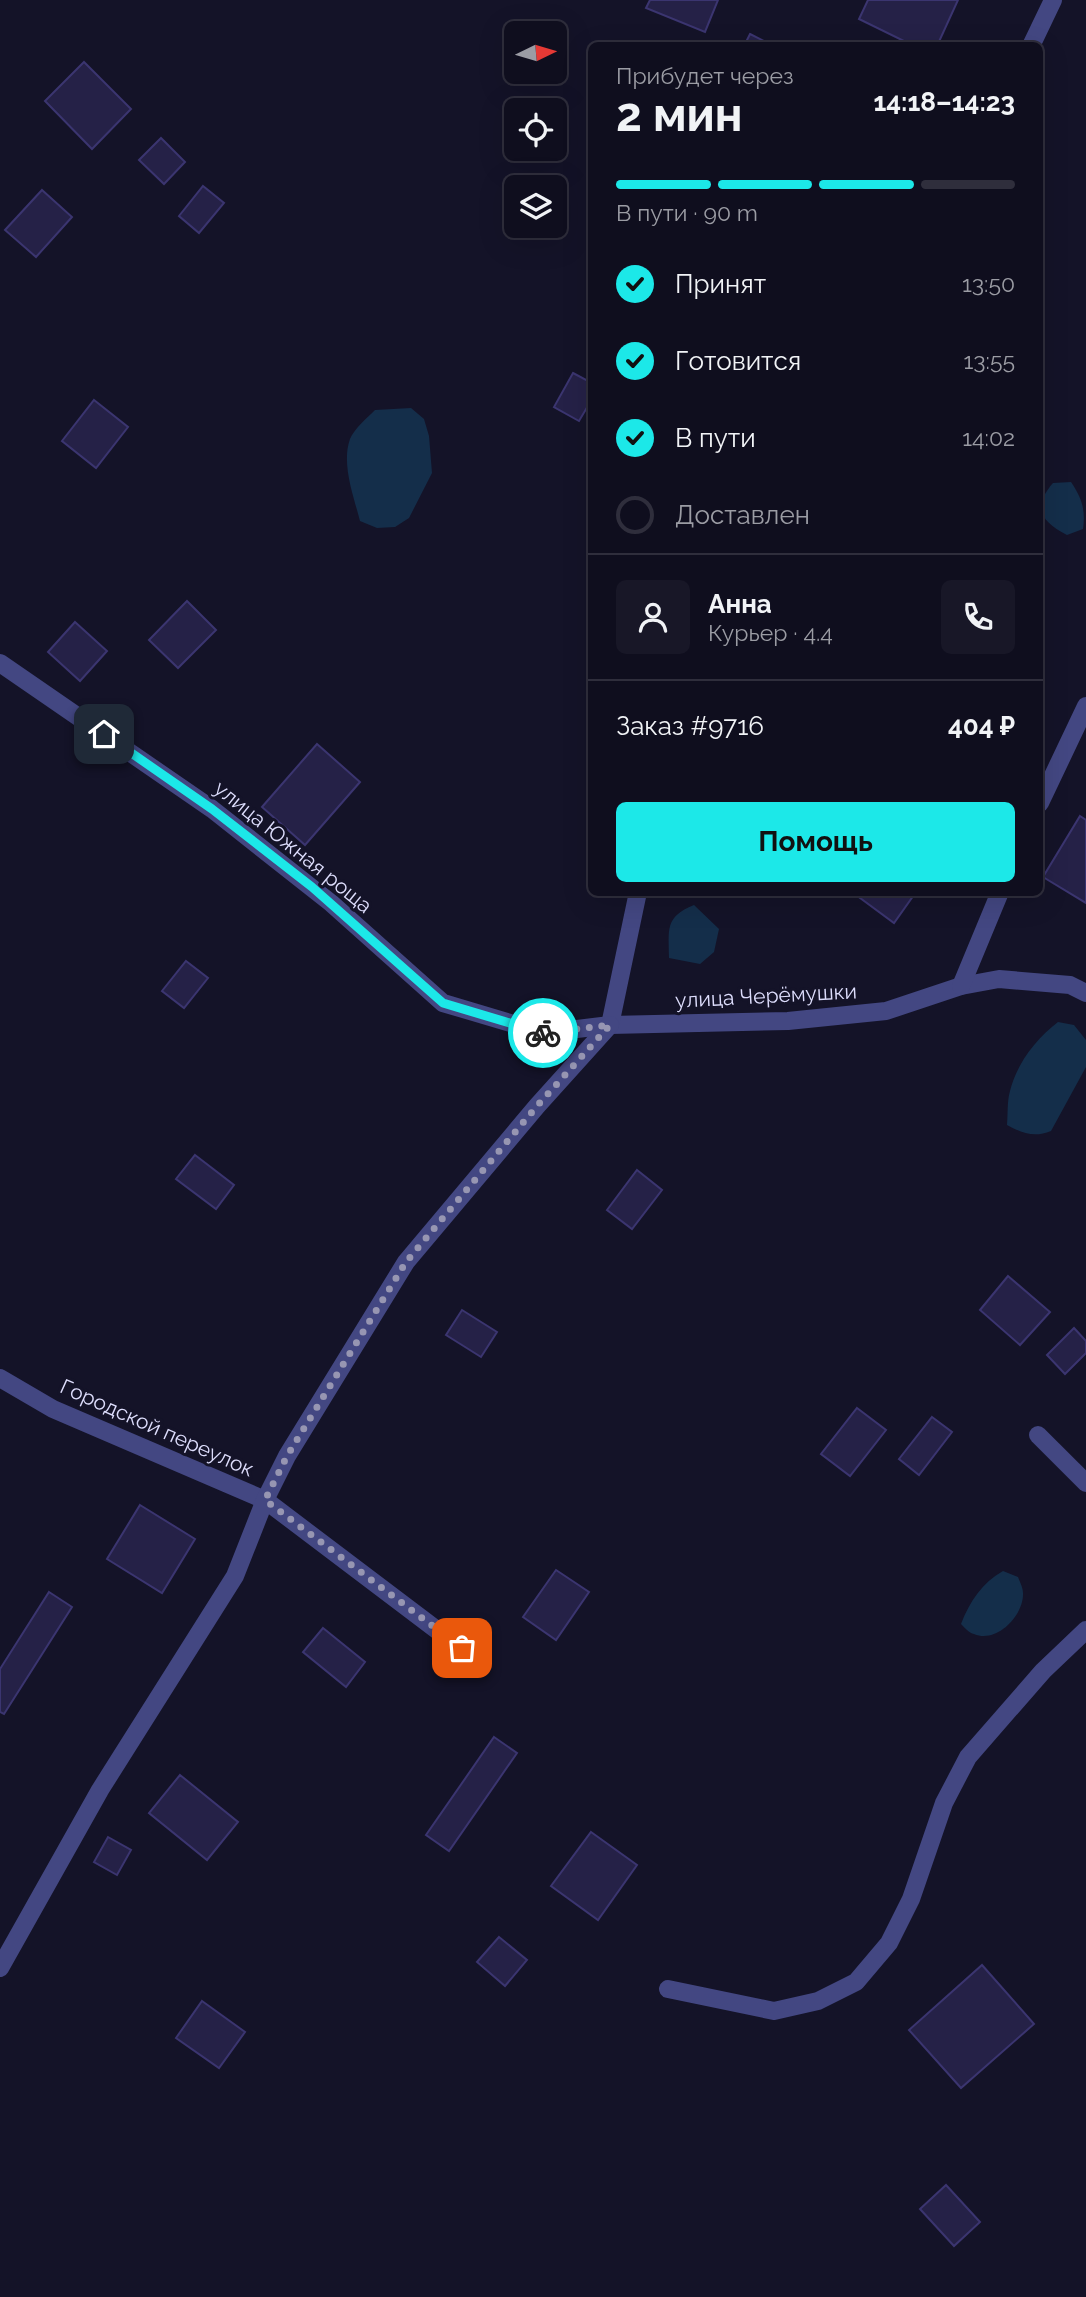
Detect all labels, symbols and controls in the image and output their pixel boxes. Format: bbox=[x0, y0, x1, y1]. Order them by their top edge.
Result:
north arrow bbox=[504, 21, 567, 84]
map controls bbox=[504, 21, 567, 238]
text: Прибудет через bbox=[616, 62, 794, 89]
text: 14:18–14:23 bbox=[873, 87, 1015, 117]
text: 2 мин bbox=[616, 88, 743, 142]
button: locate bbox=[504, 98, 567, 161]
button: layers bbox=[504, 175, 567, 238]
text: В пути · 90 m bbox=[616, 199, 758, 226]
icon: check bbox=[616, 265, 654, 303]
text: Принят bbox=[675, 269, 766, 299]
text: 13:50 bbox=[962, 270, 1015, 297]
icon: check bbox=[616, 342, 654, 380]
text: Готовится bbox=[675, 346, 801, 376]
text: 13:55 bbox=[963, 347, 1015, 374]
icon: check bbox=[616, 419, 654, 457]
text: В пути bbox=[675, 423, 756, 453]
text: 14:02 bbox=[962, 424, 1015, 451]
text: Доставлен bbox=[675, 500, 810, 530]
button: person bbox=[616, 580, 690, 654]
button: phone bbox=[941, 580, 1015, 654]
text: Анна bbox=[708, 589, 772, 619]
text: Курьер · 4.4 bbox=[708, 619, 833, 646]
pin bbox=[74, 704, 134, 764]
text: Заказ #9716 bbox=[616, 711, 764, 741]
text: 404 ₽ bbox=[948, 711, 1015, 741]
icon: home bbox=[85, 715, 123, 753]
street label: улица Южная роща bbox=[209, 775, 377, 918]
button: Помощь bbox=[616, 802, 1015, 882]
street label: улица Черёмушки bbox=[674, 978, 858, 1013]
courier bbox=[508, 998, 578, 1068]
icon: bike bbox=[524, 1014, 562, 1052]
street label: Городской переулок bbox=[57, 1374, 258, 1482]
pin bbox=[432, 1618, 492, 1678]
icon: bag bbox=[443, 1629, 481, 1667]

